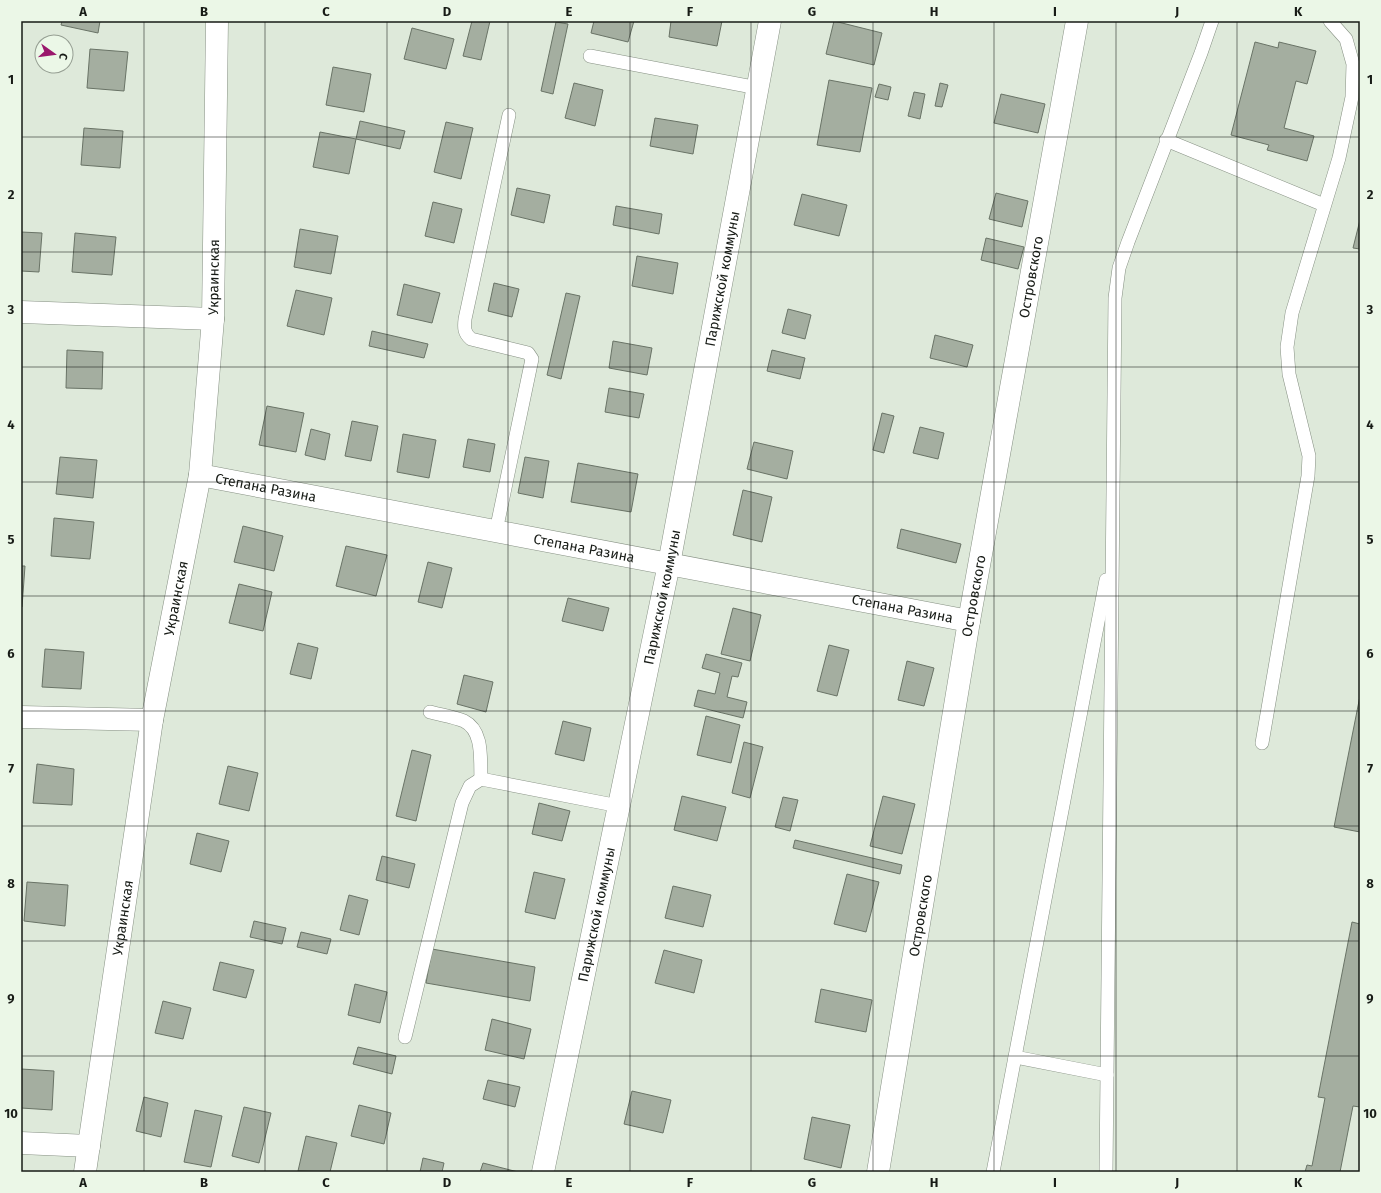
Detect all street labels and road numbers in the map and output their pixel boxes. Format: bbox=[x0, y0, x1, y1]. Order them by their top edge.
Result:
street label: Парижской коммуны bbox=[702, 210, 743, 348]
street label: Островского bbox=[1016, 235, 1047, 319]
street label: Украинская bbox=[205, 239, 223, 315]
street label: Степана Разина bbox=[214, 470, 318, 506]
street label: Парижской коммуны bbox=[640, 528, 684, 666]
street label: Степана Разина bbox=[532, 530, 636, 566]
street label: Островского bbox=[959, 554, 990, 638]
street label: Украинская bbox=[161, 559, 192, 637]
street label: Степана Разина bbox=[850, 591, 954, 627]
street label: Парижской коммуны bbox=[575, 846, 619, 984]
street label: Островского bbox=[906, 873, 936, 958]
street label: Украинская bbox=[109, 879, 137, 957]

